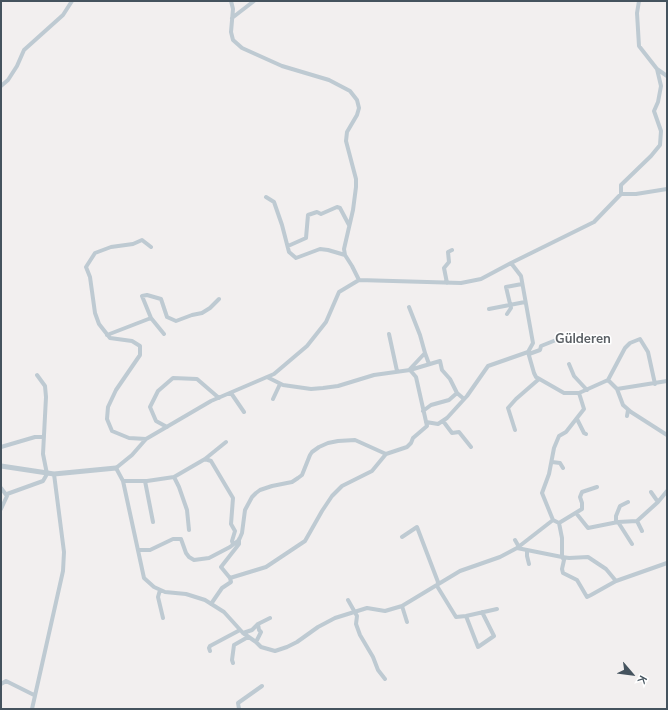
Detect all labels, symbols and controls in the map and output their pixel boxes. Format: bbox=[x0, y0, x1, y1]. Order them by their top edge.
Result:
district label: Gülderen bbox=[555, 331, 611, 347]
north arrow bbox=[612, 654, 652, 694]
text: K bbox=[635, 673, 650, 686]

